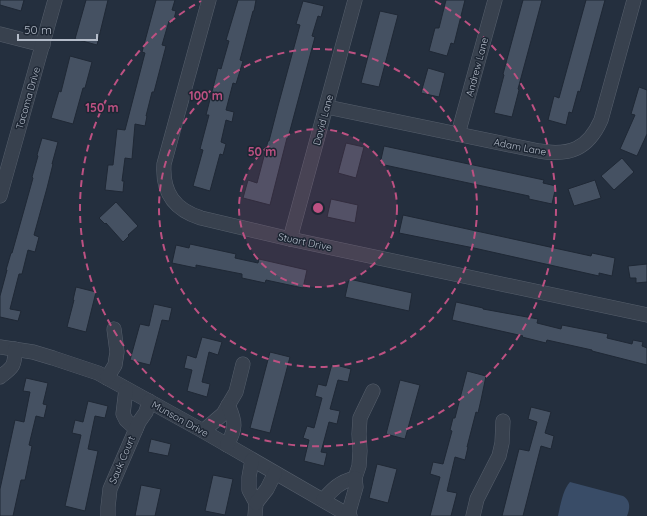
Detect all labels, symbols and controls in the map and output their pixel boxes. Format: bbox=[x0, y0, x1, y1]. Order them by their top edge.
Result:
scale bar bbox=[18, 16, 97, 42]
text: 50 m bbox=[24, 22, 52, 37]
street label: Andrew Lane bbox=[463, 36, 491, 98]
street label: Tacoma Drive bbox=[13, 65, 43, 131]
text: 100 m bbox=[189, 88, 223, 103]
street label: David Lane bbox=[310, 93, 336, 147]
text: 150 m bbox=[85, 100, 119, 115]
street label: Adam Lane bbox=[493, 136, 548, 159]
text: 50 m bbox=[248, 144, 276, 159]
centre of rings bbox=[311, 201, 325, 215]
street label: Stuart Drive bbox=[277, 230, 333, 254]
street label: Munson Drive bbox=[149, 398, 211, 440]
street label: Sauk Court bbox=[106, 433, 138, 486]

